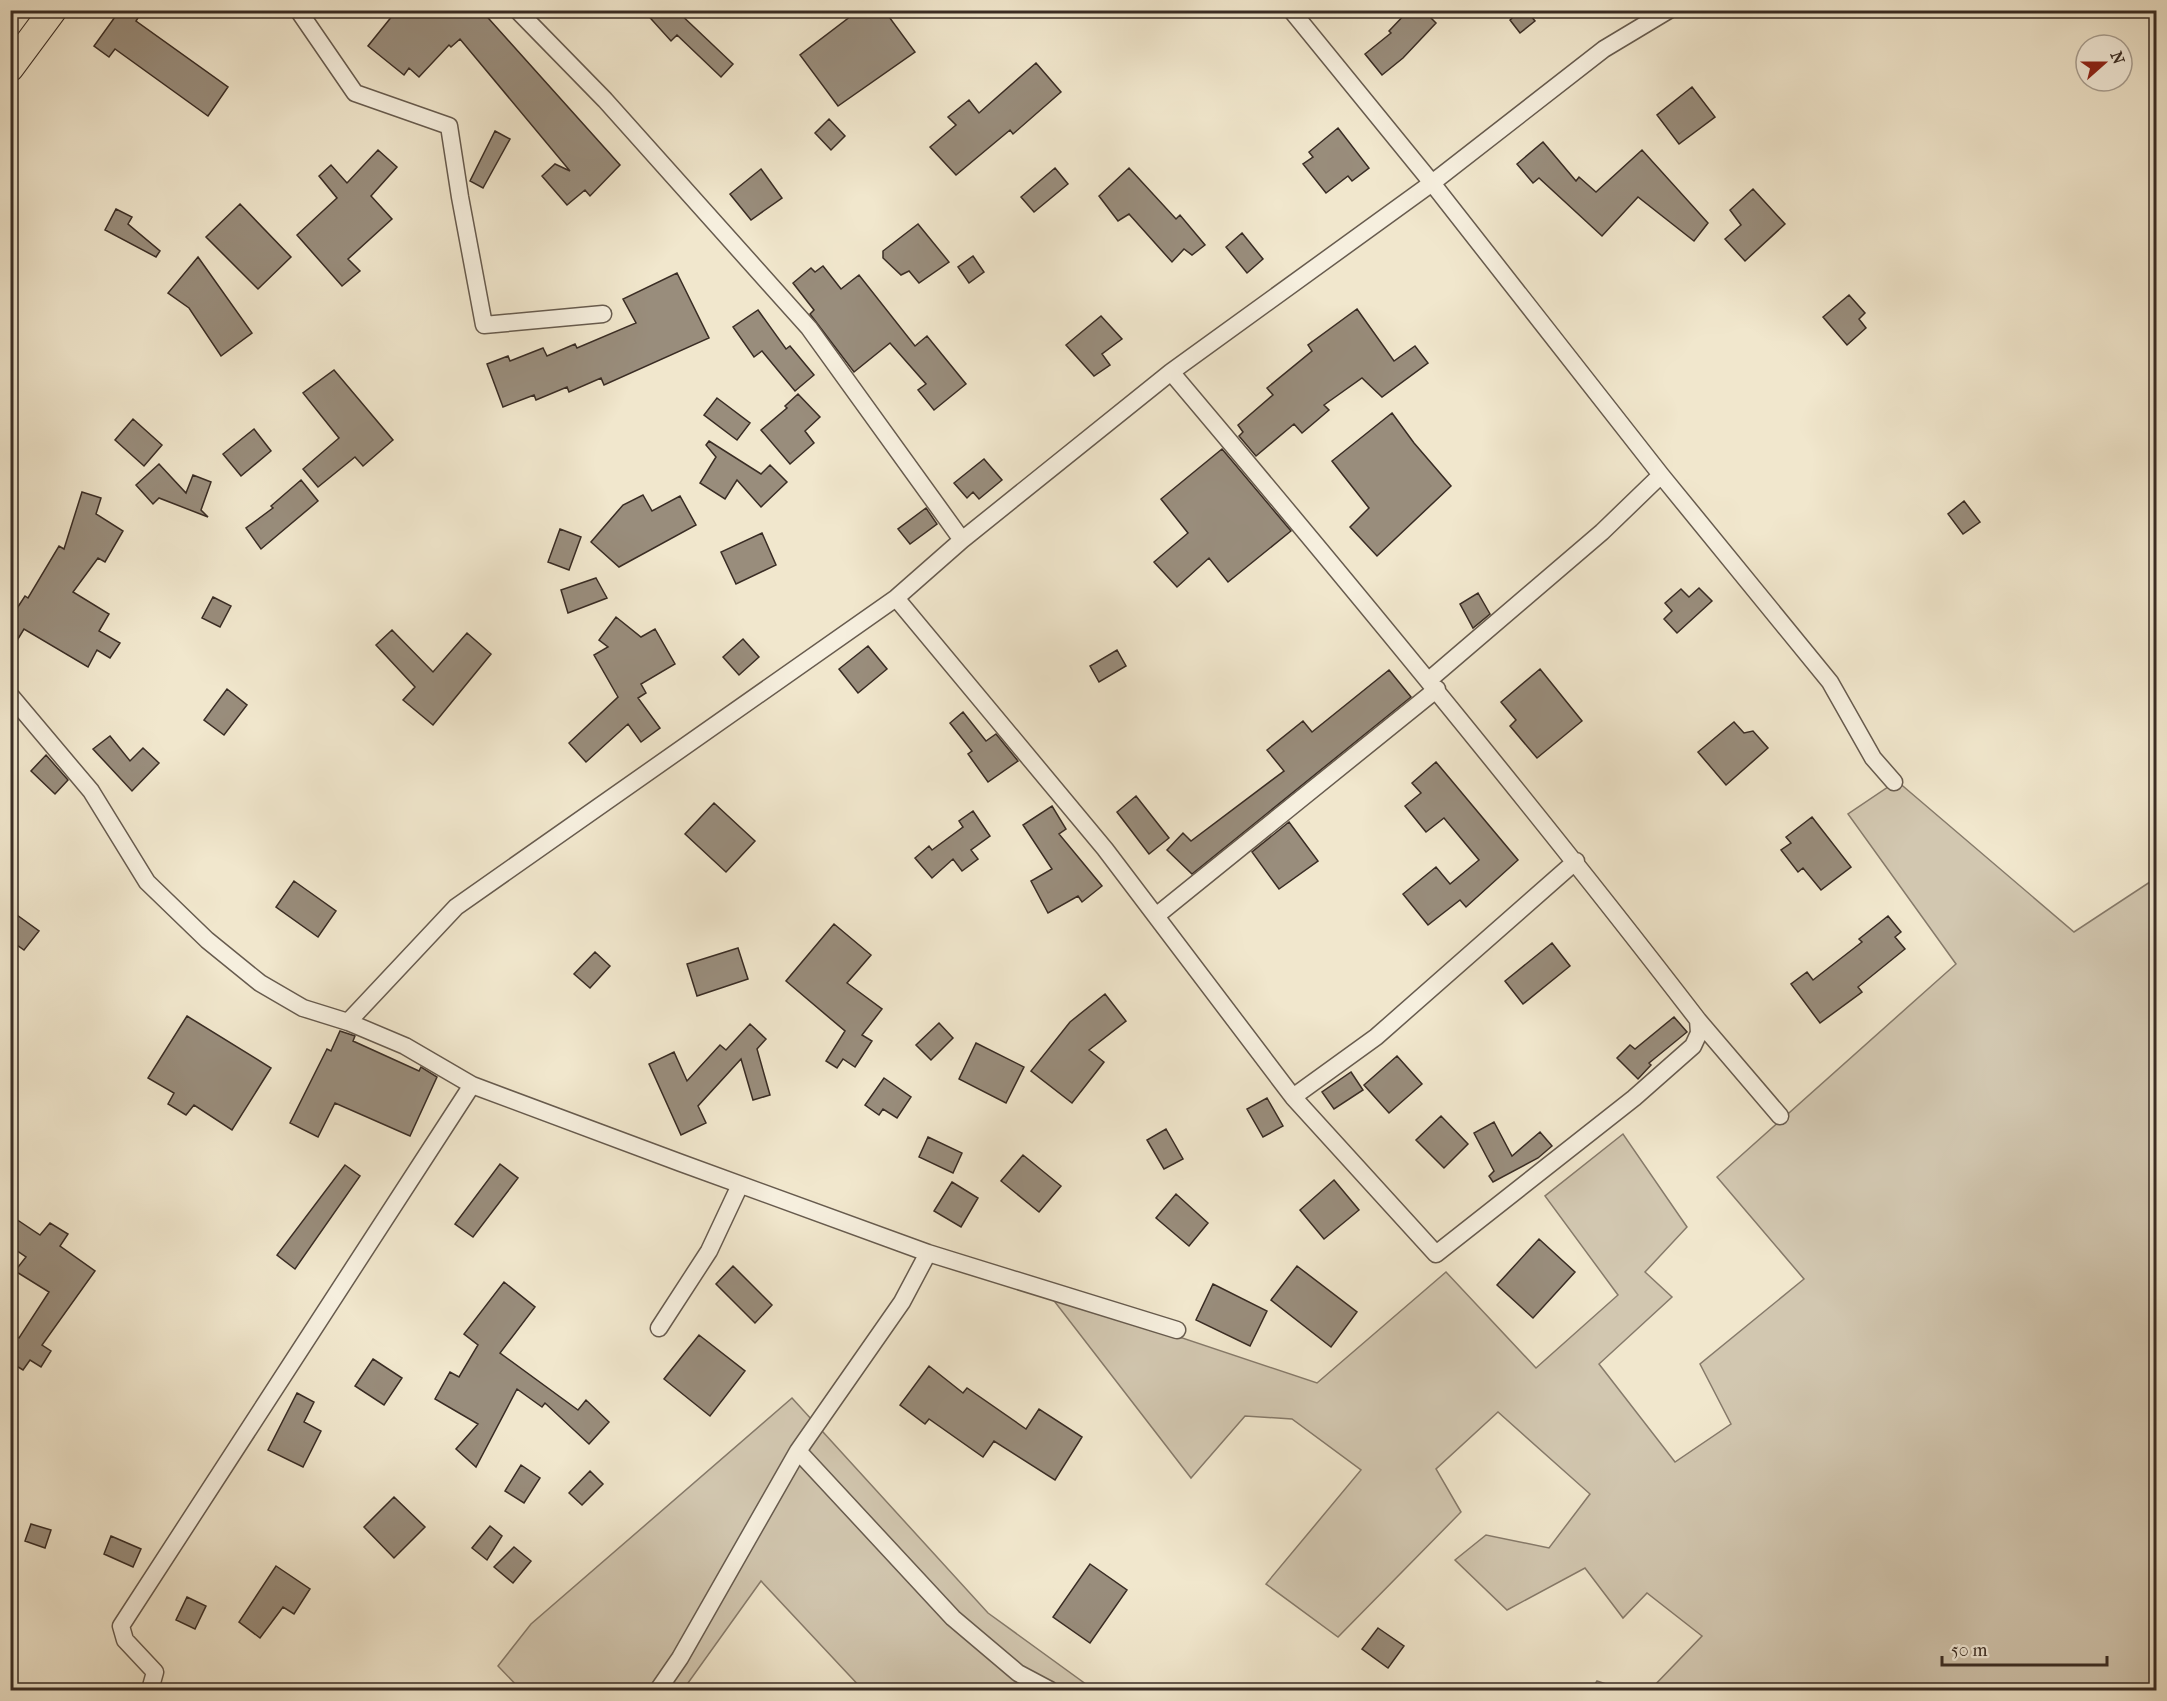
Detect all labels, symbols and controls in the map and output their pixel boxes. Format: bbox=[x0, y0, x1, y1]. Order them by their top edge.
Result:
north arrow bbox=[2074, 33, 2134, 93]
text: N bbox=[2106, 49, 2129, 68]
scale bar bbox=[1942, 1629, 2107, 1667]
text: 50 m bbox=[1951, 1640, 1988, 1661]

